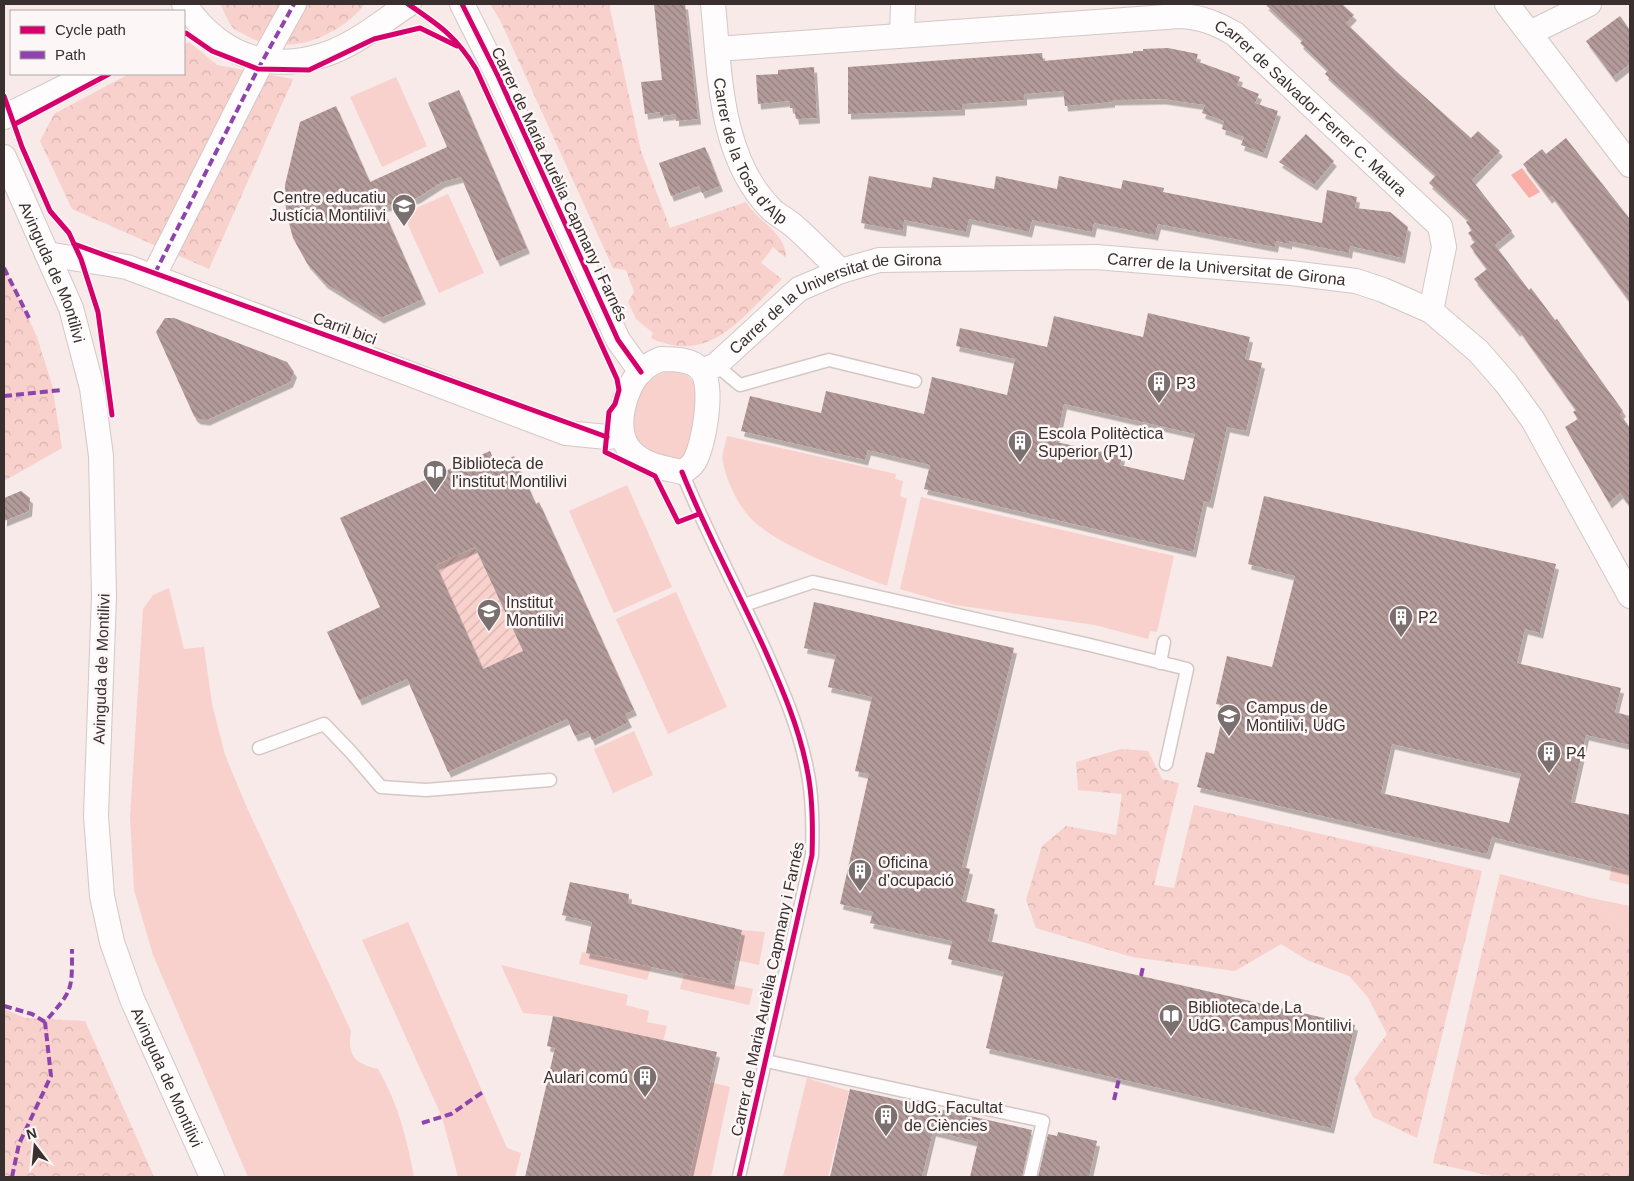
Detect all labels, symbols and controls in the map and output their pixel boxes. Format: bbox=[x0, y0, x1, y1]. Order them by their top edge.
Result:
legend bbox=[10, 10, 185, 75]
street label: Carrer de Salvador Ferrer C. Maura bbox=[1212, 17, 1410, 199]
text: Cycle path bbox=[55, 21, 126, 38]
street label: Carrer de Maria Aurèlia Capmany i Farnés bbox=[488, 44, 631, 324]
text: Path bbox=[55, 46, 86, 63]
street label: Carrer de la Tosa d'Alp bbox=[711, 77, 790, 227]
place label: Centre educatiu Justícia Montilivi bbox=[270, 189, 386, 224]
school or university icon: Centre educatiu Justícia Montilivi bbox=[391, 193, 417, 227]
street label: Avinguda de Montilivi bbox=[16, 199, 88, 344]
street label: Carrer de la Universitat de Girona bbox=[1106, 250, 1347, 289]
street label: Carrer de la Universitat de Girona bbox=[726, 251, 942, 357]
street label: Carril bici bbox=[311, 309, 379, 348]
building icon: P3 bbox=[1146, 370, 1172, 404]
place label: P3 bbox=[1176, 375, 1196, 392]
place label: Escola Politèctica Superior (P1) bbox=[1038, 425, 1163, 460]
building icon: Escola Politèctica Superior (P1) bbox=[1007, 429, 1033, 463]
place label: Biblioteca de l'institut Montilivi bbox=[452, 455, 567, 490]
library icon: Biblioteca de l'institut Montilivi bbox=[422, 459, 448, 493]
street label: Avinguda de Montilivi bbox=[90, 593, 113, 745]
place label: Institut Montilivi bbox=[506, 594, 564, 629]
school or university icon: Institut Montilivi bbox=[476, 598, 502, 632]
building icon: P2 bbox=[1388, 604, 1414, 638]
place label: P2 bbox=[1418, 609, 1438, 626]
place label: Campus de Montilivi, UdG bbox=[1246, 699, 1346, 734]
school or university icon: Campus de Montilivi, UdG bbox=[1216, 703, 1242, 737]
building icon: P4 bbox=[1536, 740, 1562, 774]
place label: P4 bbox=[1566, 745, 1586, 762]
street label: Carrer de Maria Aurèlia Capmany i Farnés bbox=[728, 840, 807, 1138]
place label: Oficina d'ocupació bbox=[878, 854, 954, 889]
building icon: Oficina d'ocupació bbox=[847, 858, 873, 892]
place label: Biblioteca de La UdG. Campus Montilivi bbox=[1188, 999, 1352, 1034]
library icon: Biblioteca de La UdG. Campus Montilivi bbox=[1158, 1003, 1184, 1037]
street label: Avinguda de Montilivi bbox=[128, 1005, 205, 1150]
building icon: Aulari comú bbox=[632, 1064, 658, 1098]
place label: Aulari comú bbox=[544, 1069, 628, 1086]
place label: UdG. Facultat de Ciències bbox=[904, 1099, 1003, 1134]
building icon: UdG. Facultat de Ciències bbox=[873, 1103, 899, 1137]
north arrow bbox=[10, 1121, 60, 1171]
text: N bbox=[24, 1124, 38, 1143]

